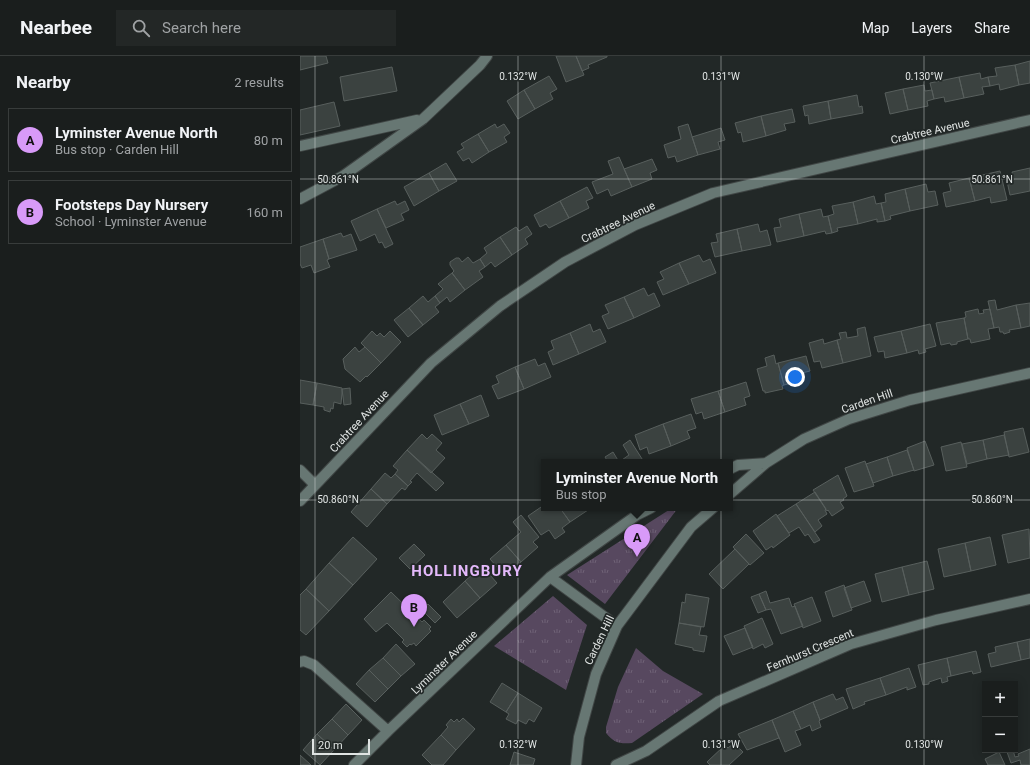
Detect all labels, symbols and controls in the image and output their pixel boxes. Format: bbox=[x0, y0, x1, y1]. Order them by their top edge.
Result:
search box bbox=[116, 10, 396, 46]
text: Nearbee bbox=[20, 16, 92, 39]
icon: search bbox=[130, 17, 152, 39]
text: Search here bbox=[162, 19, 241, 37]
text: Map bbox=[862, 20, 889, 36]
text: Layers bbox=[911, 20, 952, 36]
text: Share bbox=[974, 20, 1010, 36]
text: 0.132°W bbox=[499, 71, 537, 82]
text: 0.131°W bbox=[702, 71, 740, 82]
text: 0.130°W bbox=[905, 71, 943, 82]
text: Nearby bbox=[16, 72, 71, 92]
text: 2 results bbox=[234, 75, 284, 90]
street label: Crabtree Avenue bbox=[889, 116, 971, 147]
text: Lyminster Avenue North bbox=[55, 124, 218, 142]
text: A bbox=[26, 133, 34, 148]
text: 80 m bbox=[254, 133, 283, 148]
text: Bus stop · Carden Hill bbox=[55, 142, 179, 157]
text: 50.861°N bbox=[317, 174, 359, 185]
text: 50.861°N bbox=[971, 174, 1013, 185]
text: Footsteps Day Nursery bbox=[55, 196, 208, 214]
street label: Crabtree Avenue bbox=[579, 199, 657, 246]
text: B bbox=[26, 205, 34, 220]
text: 160 m bbox=[246, 205, 283, 220]
text: School · Lyminster Avenue bbox=[55, 214, 207, 229]
your location bbox=[785, 367, 805, 387]
street label: Crabtree Avenue bbox=[327, 387, 392, 455]
street label: Carden Hill bbox=[840, 387, 895, 416]
popup bbox=[541, 459, 733, 511]
text: Lyminster Avenue North bbox=[556, 469, 718, 487]
text: Bus stop bbox=[556, 487, 606, 502]
text: 50.860°N bbox=[317, 494, 359, 505]
text: 50.860°N bbox=[971, 494, 1013, 505]
pin: A bbox=[624, 524, 650, 557]
district label: HOLLINGBURY bbox=[411, 562, 523, 580]
pin: B bbox=[401, 594, 427, 627]
street label: Carden Hill bbox=[582, 613, 617, 667]
street label: Fernhurst Crescent bbox=[765, 626, 856, 675]
street label: Lyminster Avenue bbox=[409, 628, 480, 697]
map controls bbox=[982, 681, 1018, 753]
button: + bbox=[982, 681, 1018, 717]
button: − bbox=[982, 717, 1018, 753]
scale bar bbox=[312, 737, 370, 756]
text: 20 m bbox=[318, 739, 343, 752]
text: 0.132°W bbox=[499, 739, 537, 750]
text: 0.131°W bbox=[702, 739, 740, 750]
text: 0.130°W bbox=[905, 739, 943, 750]

